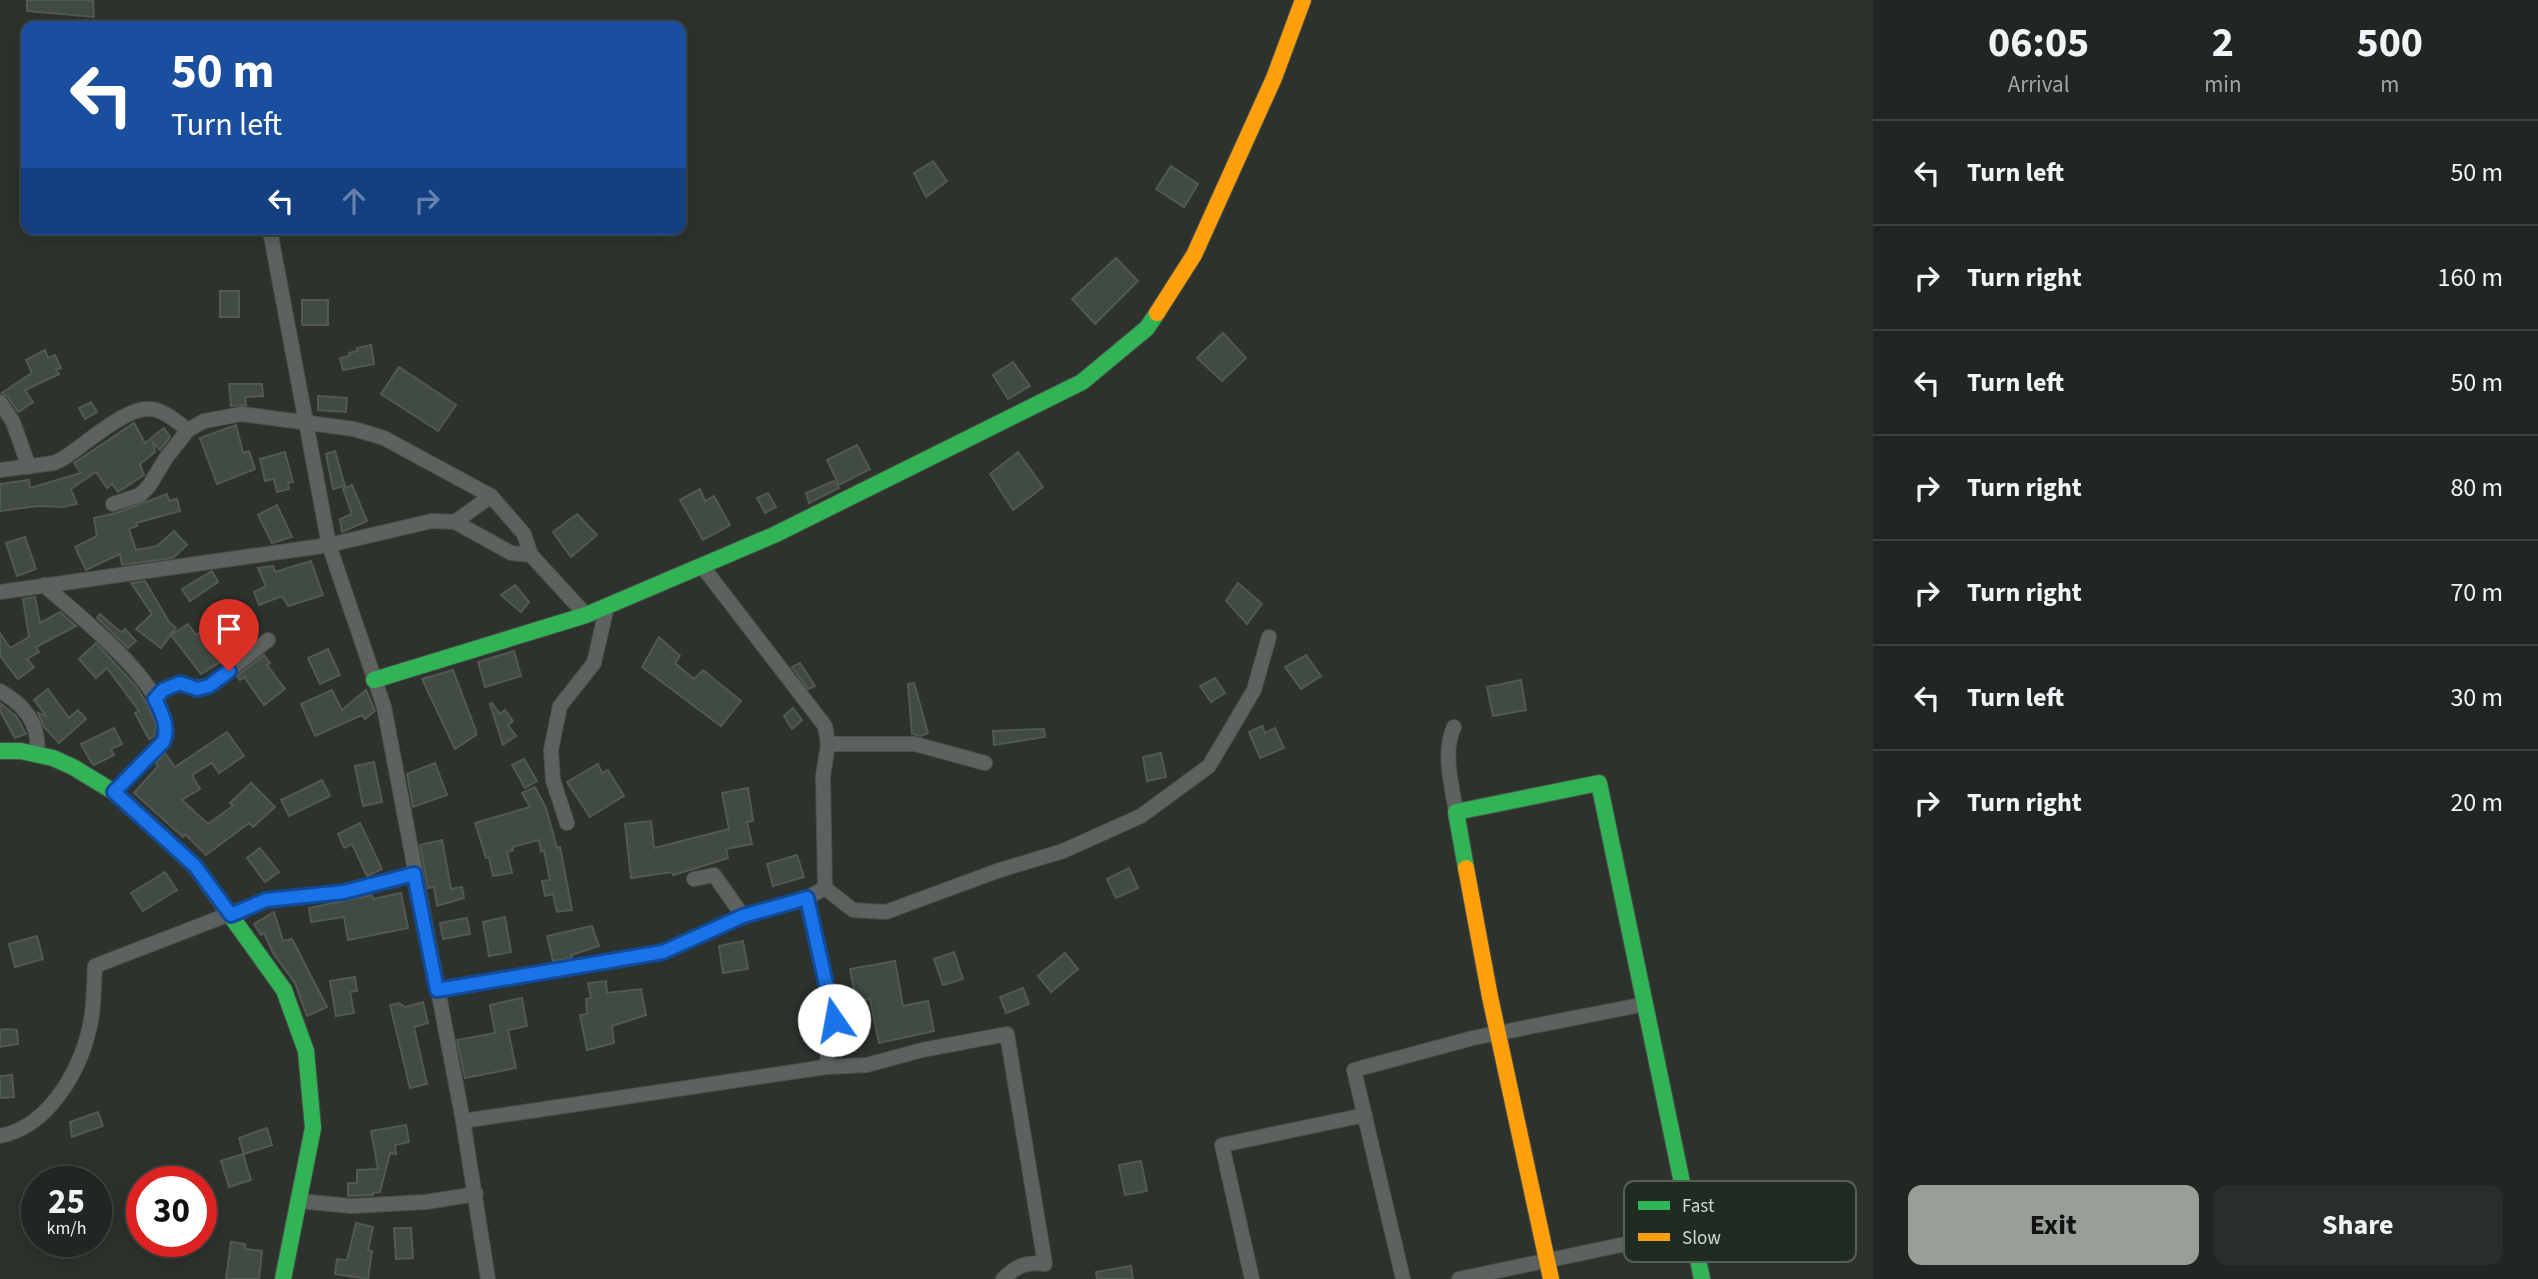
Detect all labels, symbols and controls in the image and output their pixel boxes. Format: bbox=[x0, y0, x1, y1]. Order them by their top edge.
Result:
text: 06:05 bbox=[1988, 13, 2089, 73]
text: 2 bbox=[2212, 13, 2234, 73]
text: 500 bbox=[2356, 13, 2423, 73]
text: 50 m bbox=[171, 37, 275, 107]
icon: left bbox=[56, 49, 147, 140]
text: Arrival bbox=[2008, 68, 2070, 101]
text: min bbox=[2204, 68, 2242, 101]
text: m bbox=[2380, 68, 2399, 101]
text: Turn left bbox=[171, 102, 282, 148]
icon: left bbox=[1908, 154, 1946, 192]
text: Turn left bbox=[1967, 154, 2064, 191]
text: 50 m bbox=[2450, 154, 2503, 191]
icon: left bbox=[262, 182, 300, 220]
icon: ahead bbox=[335, 182, 373, 220]
icon: right bbox=[408, 182, 446, 220]
icon: right bbox=[1908, 259, 1946, 297]
text: Turn right bbox=[1967, 259, 2082, 296]
text: 160 m bbox=[2437, 259, 2503, 296]
icon: left bbox=[1908, 364, 1946, 402]
text: Turn left bbox=[1967, 364, 2064, 401]
text: 50 m bbox=[2450, 364, 2503, 401]
icon: right bbox=[1908, 469, 1946, 507]
text: Turn right bbox=[1967, 469, 2082, 506]
text: 80 m bbox=[2450, 469, 2503, 506]
icon: right bbox=[1908, 574, 1946, 612]
text: Turn right bbox=[1967, 574, 2082, 611]
text: 70 m bbox=[2450, 574, 2503, 611]
pin bbox=[199, 599, 259, 671]
icon: arrive bbox=[210, 610, 248, 648]
icon: left bbox=[1908, 679, 1946, 717]
text: Turn left bbox=[1967, 679, 2064, 716]
text: 30 m bbox=[2450, 679, 2503, 716]
icon: right bbox=[1908, 784, 1946, 822]
text: Turn right bbox=[1967, 784, 2082, 821]
text: 20 m bbox=[2450, 784, 2503, 821]
position arrow bbox=[797, 983, 871, 1057]
speed limit sign: 30 bbox=[126, 1166, 217, 1257]
text: 25 bbox=[48, 1177, 85, 1227]
legend bbox=[1624, 1181, 1856, 1262]
button: Exit bbox=[1908, 1185, 2199, 1265]
button: Share bbox=[2213, 1185, 2503, 1265]
text: Fast bbox=[1682, 1193, 1715, 1220]
text: km/h bbox=[47, 1216, 86, 1241]
text: Slow bbox=[1682, 1225, 1721, 1252]

